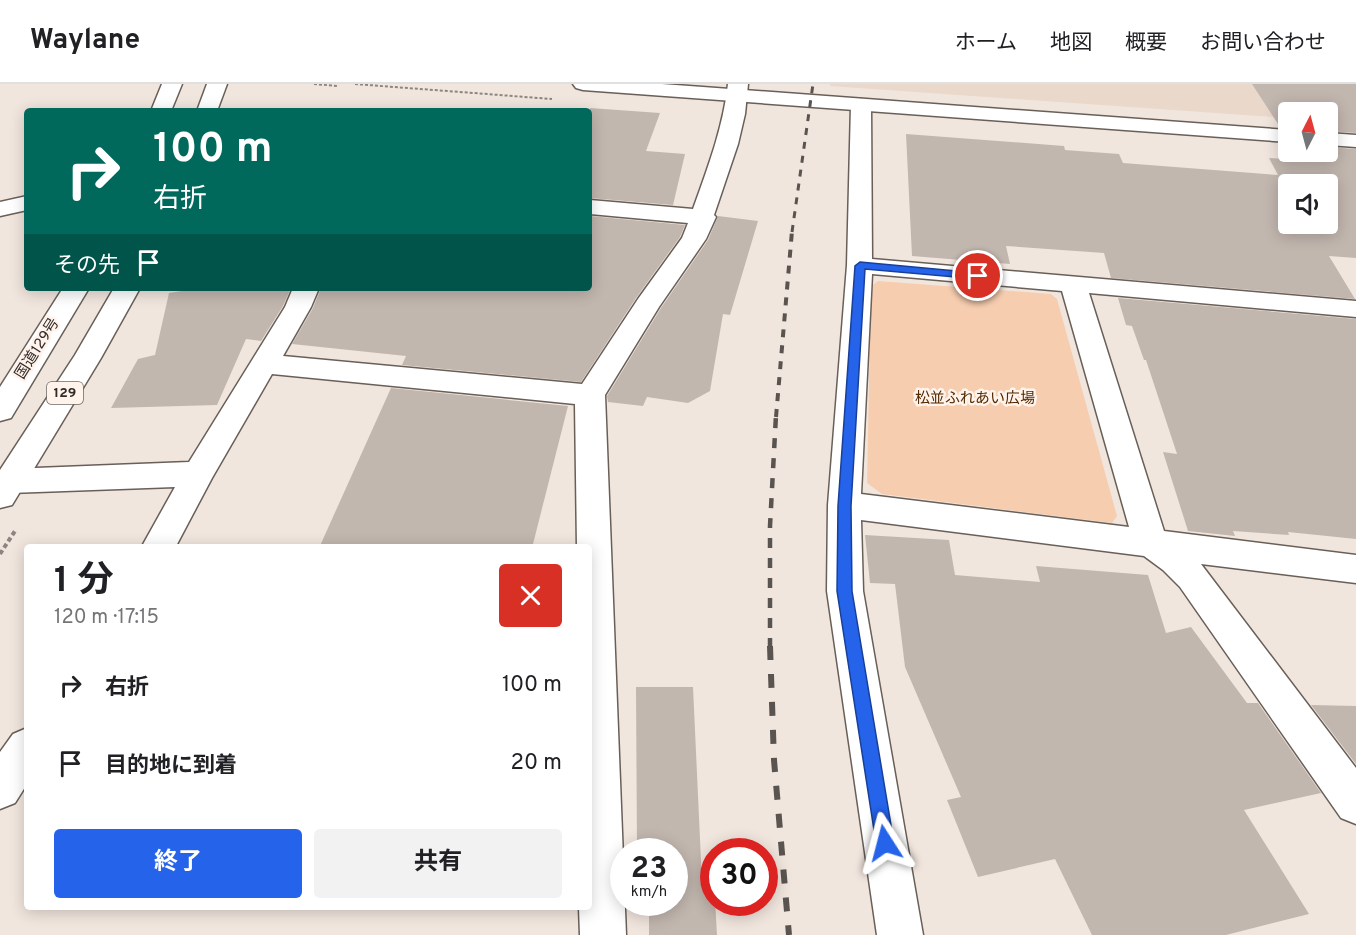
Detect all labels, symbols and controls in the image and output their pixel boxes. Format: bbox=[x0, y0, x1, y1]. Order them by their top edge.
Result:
text: Waylane bbox=[30, 23, 140, 59]
text: ホーム bbox=[955, 30, 1017, 57]
text: 地図 bbox=[1050, 30, 1092, 57]
text: 概要 bbox=[1125, 30, 1167, 57]
text: お問い合わせ bbox=[1200, 30, 1326, 57]
north arrow bbox=[1278, 102, 1338, 162]
map controls bbox=[1278, 102, 1338, 234]
text: 100 m bbox=[153, 124, 272, 177]
icon: right bbox=[54, 132, 132, 210]
button: sound bbox=[1278, 174, 1338, 234]
text: 右折 bbox=[153, 183, 207, 217]
icon: arrive bbox=[132, 246, 165, 279]
pin bbox=[952, 250, 1003, 301]
text: その先 bbox=[54, 253, 120, 280]
icon: arrive bbox=[961, 259, 994, 292]
street label: 国道129号 bbox=[12, 315, 64, 383]
road number: 129 bbox=[47, 382, 83, 404]
park label: 松並ふれあい広場 bbox=[915, 390, 1035, 409]
text: 1 分 bbox=[54, 559, 113, 605]
button: close bbox=[499, 564, 562, 627]
text: 120 m · 17:15 bbox=[54, 605, 159, 631]
icon: right bbox=[54, 669, 87, 702]
text: 100 m bbox=[502, 672, 562, 699]
text: 右折 bbox=[105, 675, 149, 702]
icon: arrive bbox=[54, 747, 87, 780]
text: 20 m bbox=[511, 750, 562, 777]
text: 目的地に到着 bbox=[105, 753, 237, 780]
position arrow bbox=[853, 811, 917, 875]
button: 終了 bbox=[54, 829, 302, 898]
button: 共有 bbox=[314, 829, 562, 898]
speed limit sign: 30 bbox=[700, 838, 778, 916]
text: 23 bbox=[631, 851, 667, 888]
text: km/h bbox=[631, 883, 667, 902]

